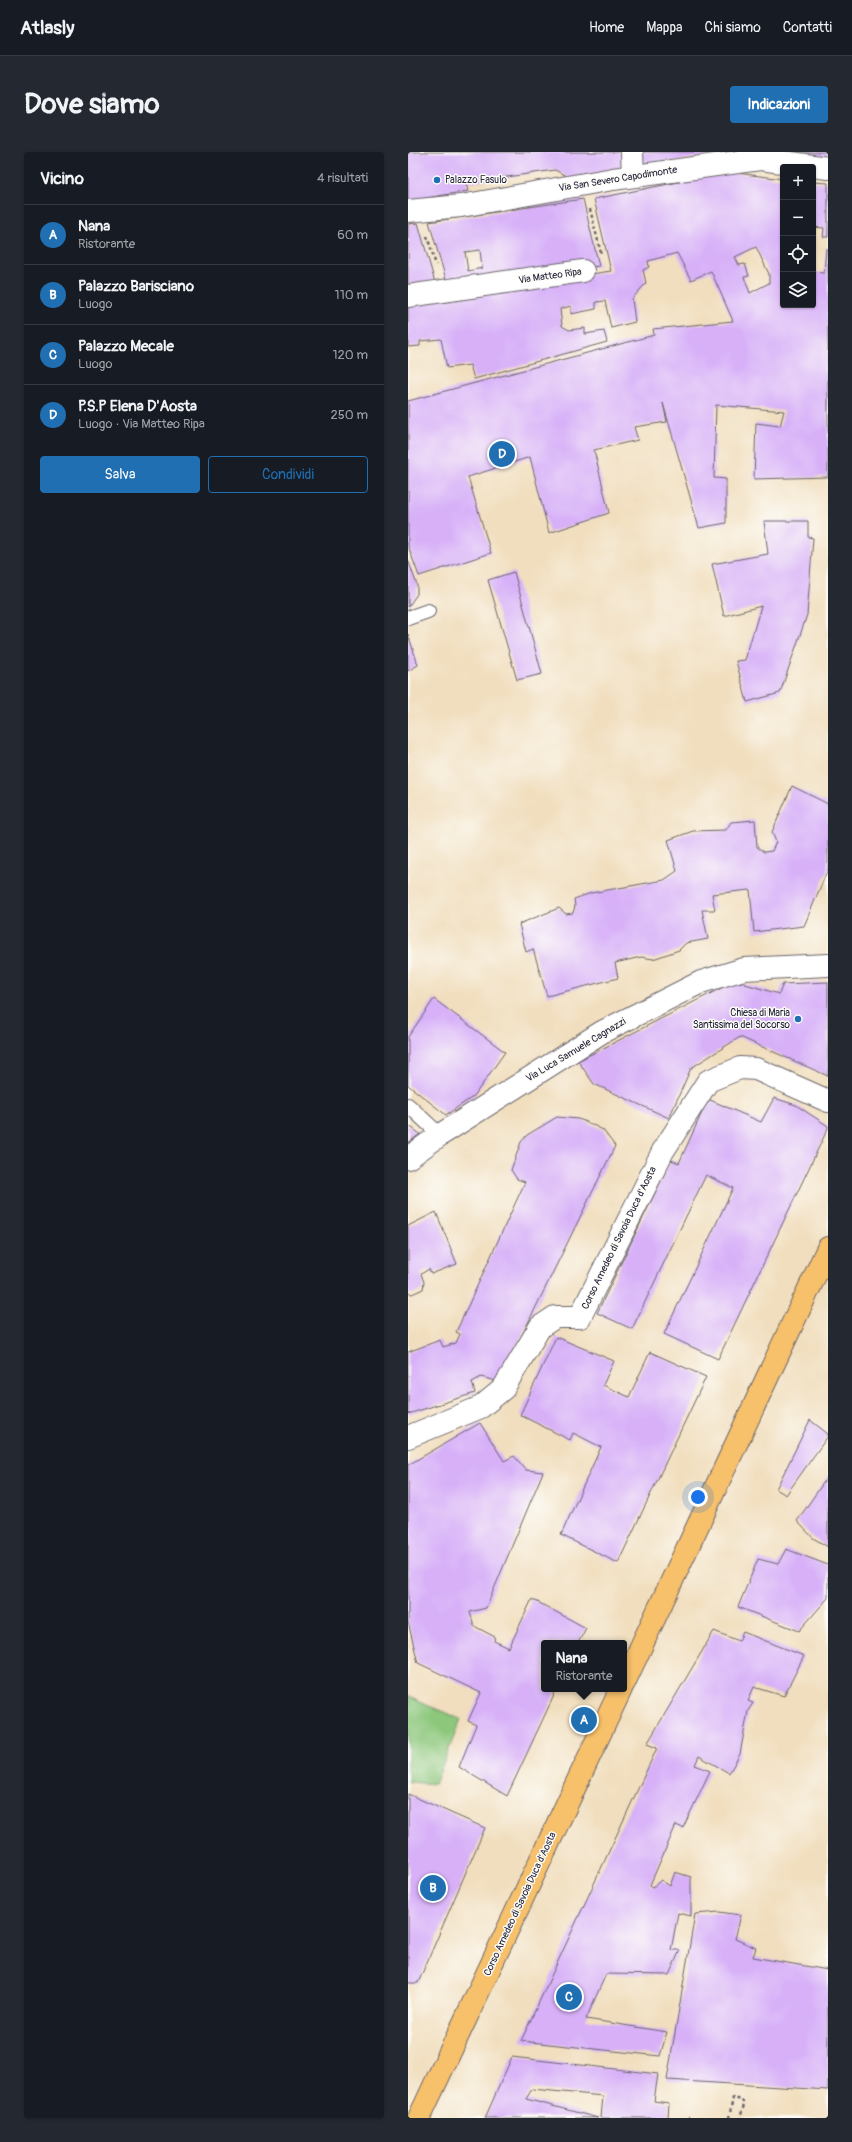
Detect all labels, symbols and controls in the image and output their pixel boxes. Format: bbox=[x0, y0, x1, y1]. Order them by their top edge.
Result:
text: Atlasly bbox=[20, 16, 74, 40]
text: Home bbox=[589, 19, 624, 36]
text: Mappa bbox=[646, 19, 683, 36]
text: Chi siamo bbox=[705, 19, 761, 36]
text: Contatti bbox=[783, 19, 832, 36]
button: Indicazioni bbox=[730, 86, 828, 123]
text: Dove siamo bbox=[24, 87, 160, 122]
street label: Via San Severo Capodimonte bbox=[558, 164, 678, 194]
map controls bbox=[780, 164, 816, 308]
button: + bbox=[780, 164, 816, 200]
text: Vicino bbox=[40, 168, 84, 189]
text: 4 risultati bbox=[317, 170, 368, 186]
place label: Palazzo Fasulo bbox=[445, 174, 508, 186]
marker: Palazzo Fasulo bbox=[432, 175, 442, 185]
button: − bbox=[780, 200, 816, 236]
text: Nana bbox=[78, 217, 110, 236]
text: A bbox=[49, 227, 57, 243]
text: 60 m bbox=[337, 227, 368, 243]
text: Ristorante bbox=[78, 236, 135, 252]
button: locate bbox=[780, 236, 816, 272]
street label: Via Matteo Ripa bbox=[518, 266, 583, 286]
button: layers bbox=[780, 272, 816, 308]
text: Palazzo Barisciano bbox=[78, 277, 194, 296]
text: B bbox=[49, 287, 57, 303]
text: 110 m bbox=[335, 287, 368, 303]
text: Luogo bbox=[78, 296, 112, 312]
text: Palazzo Mecale bbox=[78, 337, 174, 356]
text: C bbox=[49, 347, 57, 363]
text: 120 m bbox=[332, 347, 368, 363]
text: Luogo bbox=[78, 356, 112, 372]
text: P.S.P Elena D'Aosta bbox=[78, 397, 197, 416]
text: D bbox=[49, 407, 57, 423]
text: 250 m bbox=[330, 407, 368, 423]
text: Luogo · Via Matteo Ripa bbox=[78, 416, 205, 432]
pin: D bbox=[489, 439, 515, 469]
button: Salva bbox=[40, 456, 200, 493]
button: Condividi bbox=[208, 456, 368, 493]
place label: Chiesa di Maria Santissima del Socorso bbox=[693, 1007, 791, 1031]
marker: Chiesa di Maria Santissima del Socorso bbox=[793, 1014, 803, 1024]
street label: Via Luca Samuele Cagnazzi bbox=[524, 1015, 628, 1085]
street label: Corso Amedeo di Savoia Duca d'Aosta bbox=[579, 1164, 659, 1311]
your location bbox=[688, 1487, 708, 1507]
popup bbox=[541, 1640, 627, 1692]
text: Nana bbox=[555, 1649, 588, 1668]
text: Ristorante bbox=[555, 1668, 613, 1684]
pin: A bbox=[571, 1705, 597, 1735]
street label: Corso Amedeo di Savoia Duca d'Aosta bbox=[481, 1830, 559, 1978]
pin: B bbox=[420, 1873, 446, 1903]
pin: C bbox=[556, 1982, 582, 2012]

